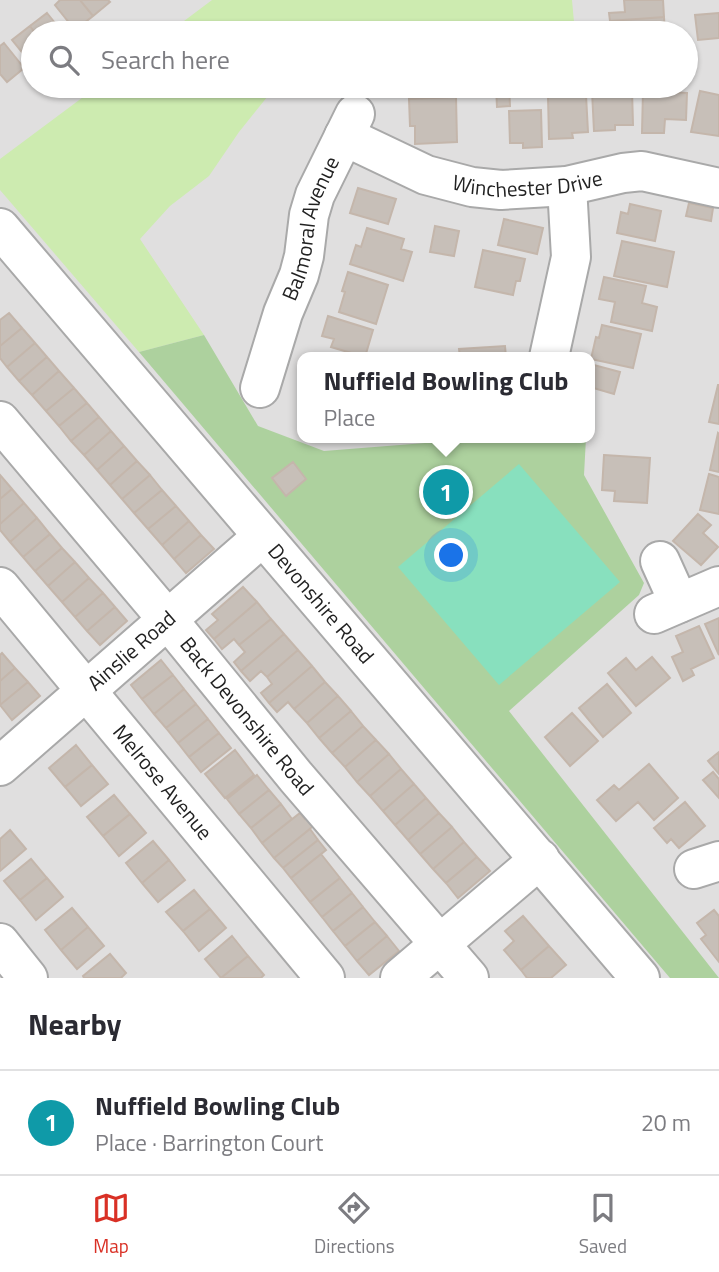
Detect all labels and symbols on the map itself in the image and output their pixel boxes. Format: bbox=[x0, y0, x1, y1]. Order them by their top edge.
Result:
street label: Balmoral Avenue bbox=[273, 150, 347, 305]
street label: Winchester Drive bbox=[449, 161, 605, 205]
pin: 1 bbox=[423, 466, 469, 518]
street label: Devonshire Road bbox=[261, 536, 382, 670]
your location bbox=[434, 538, 468, 572]
street label: Ainslie Road bbox=[80, 602, 182, 698]
street label: Back Devonshire Road bbox=[173, 629, 322, 802]
street label: Melrose Avenue bbox=[105, 717, 221, 846]

